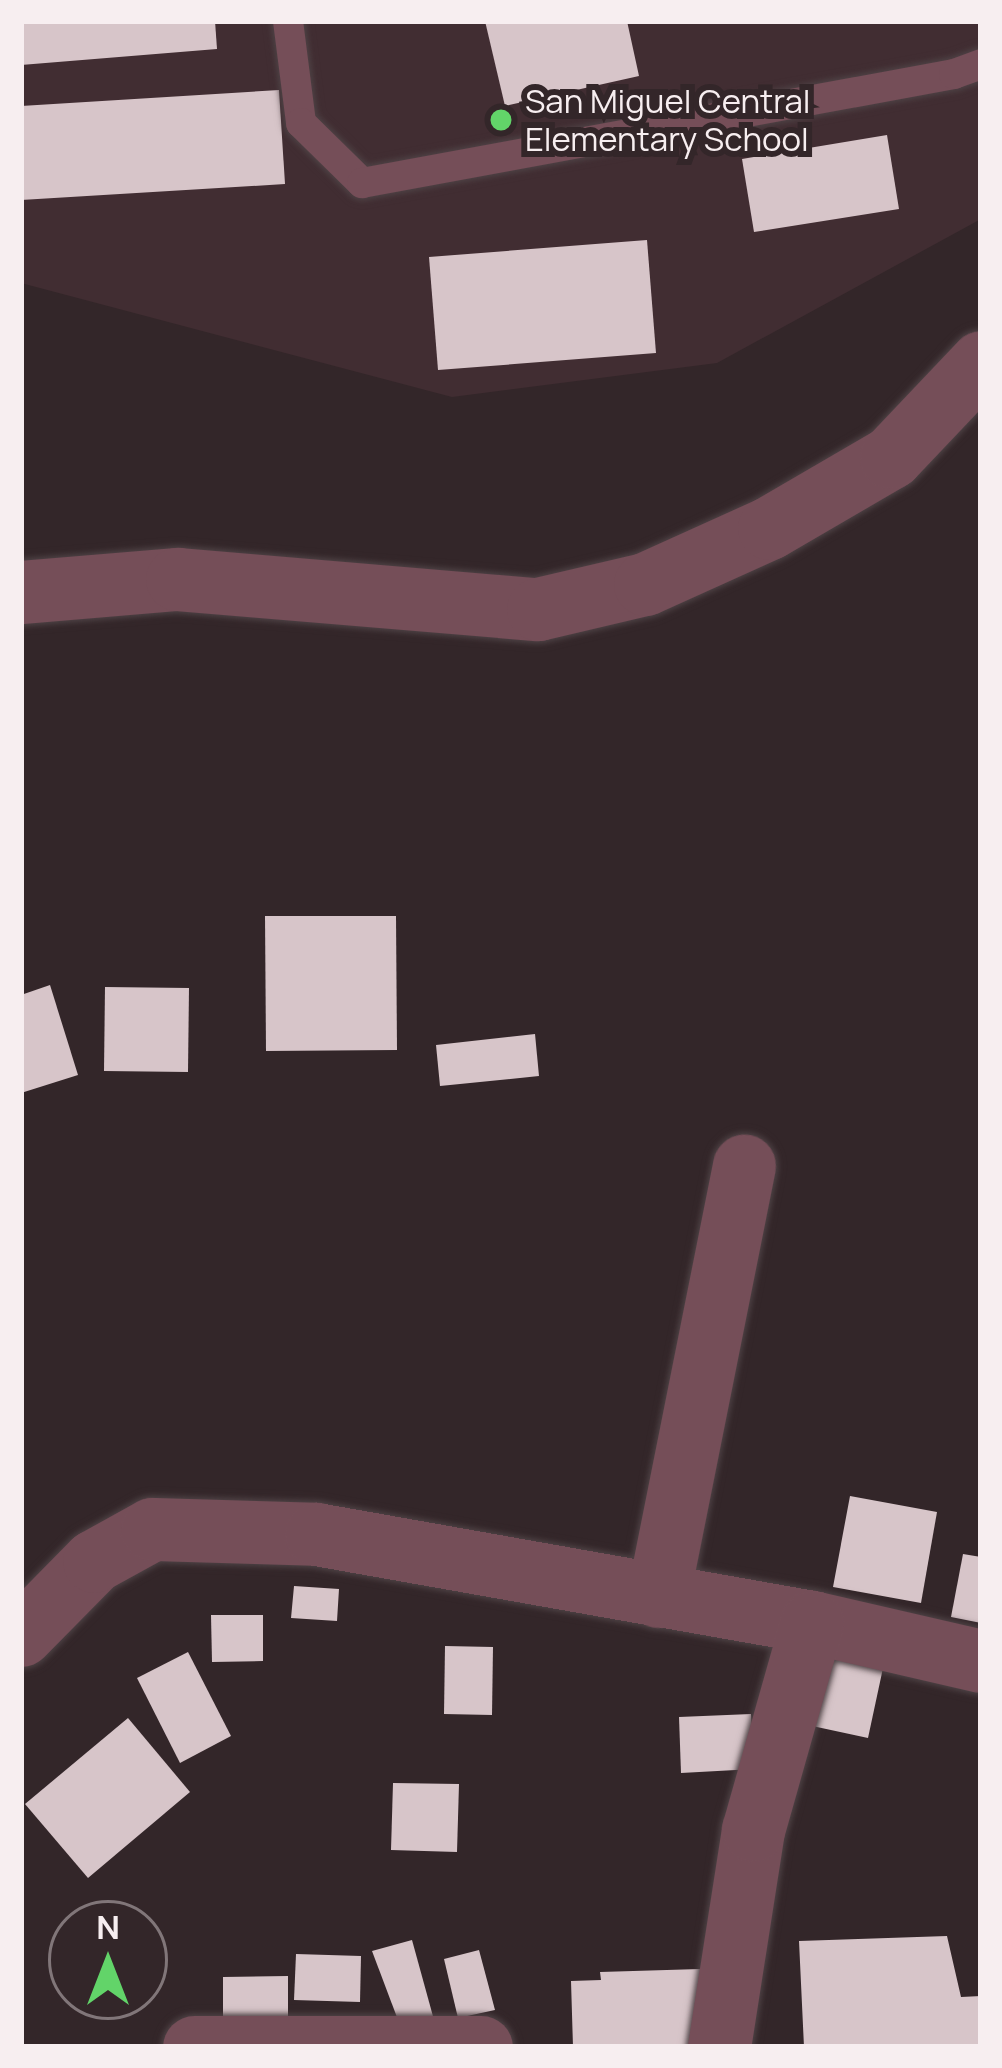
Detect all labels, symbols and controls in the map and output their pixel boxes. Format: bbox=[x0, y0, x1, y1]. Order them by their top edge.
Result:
place label: San Miguel Central Elementary School bbox=[525, 81, 811, 159]
marker: San Miguel Central Elementary School bbox=[488, 107, 514, 133]
north arrow bbox=[48, 1900, 168, 2020]
text: N bbox=[96, 1904, 120, 1949]

